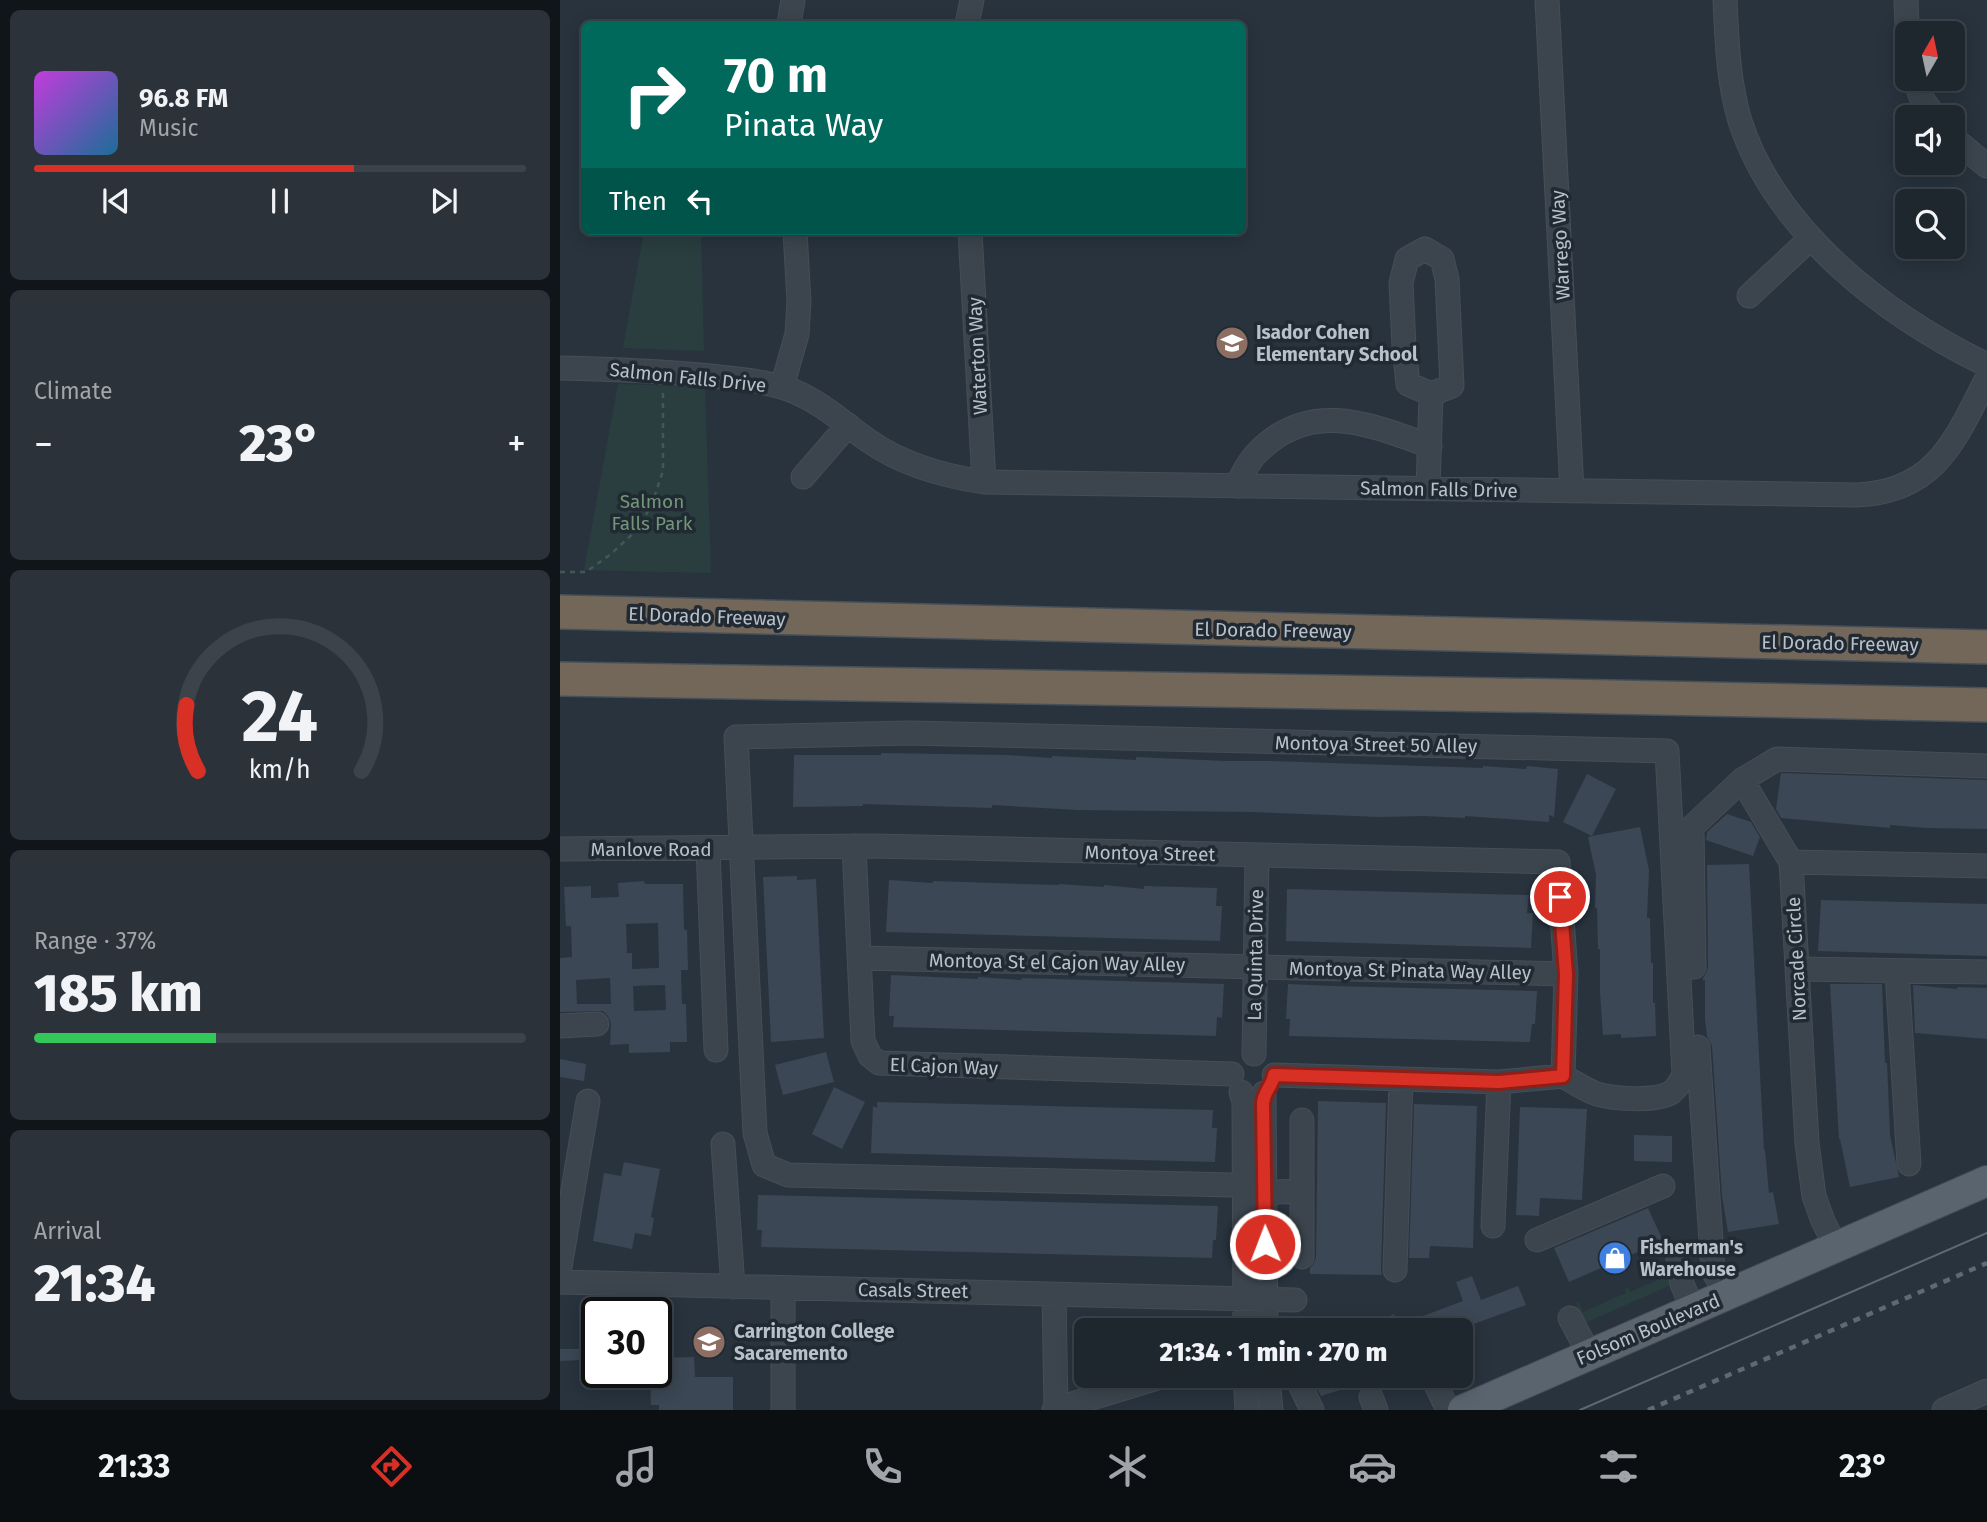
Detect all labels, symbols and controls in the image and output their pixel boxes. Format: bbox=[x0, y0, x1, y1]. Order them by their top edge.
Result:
north arrow bbox=[1895, 21, 1965, 91]
map controls bbox=[1895, 21, 1965, 259]
text: 70 m bbox=[724, 46, 828, 105]
icon: right bbox=[609, 49, 700, 140]
text: 96.8 FM bbox=[139, 83, 228, 114]
button: sound bbox=[1895, 105, 1965, 175]
text: Pinata Way bbox=[724, 106, 883, 144]
text: Music bbox=[139, 114, 199, 142]
icon: previous bbox=[97, 182, 135, 220]
icon: pause bbox=[261, 182, 299, 220]
icon: next bbox=[425, 182, 463, 220]
icon: left bbox=[681, 182, 719, 220]
text: Then bbox=[609, 186, 667, 217]
street label: Warrego Way bbox=[1546, 189, 1575, 301]
button: search bbox=[1895, 189, 1965, 259]
street label: Waterton Way bbox=[963, 296, 992, 416]
place label: Isador Cohen Elementary School bbox=[1256, 321, 1418, 366]
school or university icon: Isador Cohen Elementary School bbox=[1213, 324, 1251, 362]
street label: Salmon Falls Drive bbox=[608, 358, 767, 397]
text: Climate bbox=[34, 377, 113, 405]
text: 23° bbox=[239, 412, 321, 475]
text: − bbox=[34, 421, 53, 467]
text: + bbox=[507, 421, 526, 467]
street label: Salmon Falls Drive bbox=[1360, 477, 1518, 502]
park label: Salmon Falls Park bbox=[612, 490, 693, 535]
street label: El Dorado Freeway bbox=[628, 602, 787, 631]
street label: El Dorado Freeway bbox=[1194, 618, 1353, 643]
street label: El Dorado Freeway bbox=[1761, 631, 1920, 656]
text: 24 bbox=[242, 673, 318, 760]
street label: Montoya Street 50 Alley bbox=[1275, 731, 1478, 758]
text: km/h bbox=[249, 755, 311, 785]
street label: Manlove Road bbox=[590, 838, 712, 861]
street label: Montoya Street bbox=[1085, 841, 1216, 866]
pin bbox=[1530, 867, 1590, 927]
icon: arrive bbox=[1541, 878, 1579, 916]
street label: La Quinta Drive bbox=[1243, 889, 1268, 1021]
street label: Norcade Circle bbox=[1782, 896, 1811, 1022]
text: Range · 37% bbox=[34, 927, 156, 955]
street label: Montoya St el Cajon Way Alley bbox=[929, 949, 1186, 976]
street label: Montoya St Pinata Way Alley bbox=[1289, 957, 1532, 984]
text: 185 km bbox=[34, 962, 203, 1025]
street label: El Cajon Way bbox=[889, 1053, 999, 1080]
position arrow bbox=[1228, 1207, 1302, 1281]
text: Arrival bbox=[34, 1217, 101, 1245]
place label: Fisherman's Warehouse bbox=[1640, 1236, 1743, 1281]
shop icon: Fisherman's Warehouse bbox=[1596, 1239, 1634, 1277]
text: 21:34 bbox=[34, 1252, 155, 1315]
street label: Casals Street bbox=[858, 1278, 969, 1303]
street label: Folsom Boulevard bbox=[1573, 1289, 1723, 1370]
speed limit sign: 30 bbox=[581, 1297, 672, 1388]
place label: Carrington College Sacaremento bbox=[734, 1320, 895, 1365]
school or university icon: Carrington College Sacaremento bbox=[690, 1323, 728, 1361]
text: 21:34 · 1 min · 270 m bbox=[1160, 1337, 1387, 1368]
icon: directions bbox=[367, 1442, 416, 1491]
icon: music bbox=[612, 1442, 661, 1491]
icon: phone bbox=[858, 1442, 907, 1491]
icon: climate bbox=[1103, 1442, 1152, 1491]
icon: car bbox=[1348, 1442, 1397, 1491]
icon: filters bbox=[1594, 1442, 1643, 1491]
text: 21:33 bbox=[98, 1447, 170, 1485]
text: 23° bbox=[1839, 1447, 1889, 1485]

